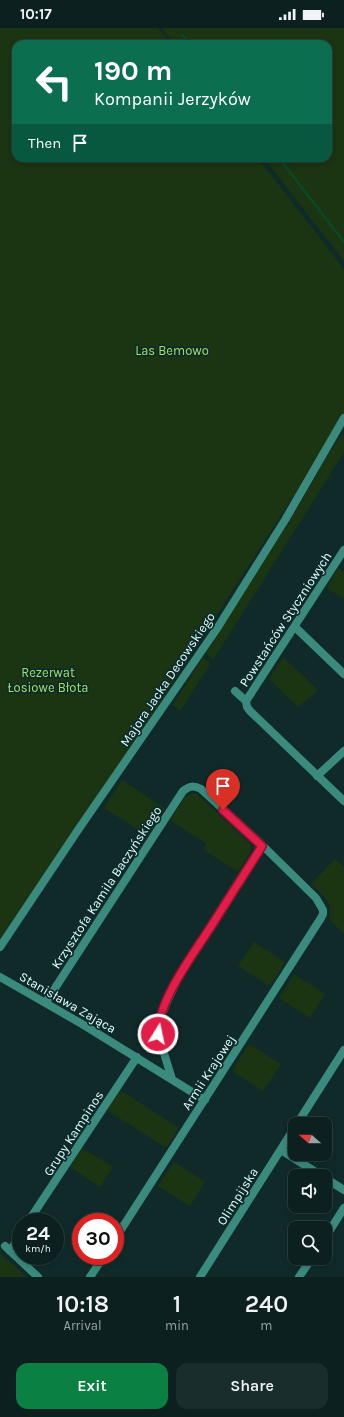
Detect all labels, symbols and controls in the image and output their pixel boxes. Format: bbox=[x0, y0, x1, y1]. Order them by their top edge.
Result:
text: 10:17 bbox=[20, 5, 52, 23]
text: 190 m bbox=[94, 54, 172, 87]
icon: left bbox=[28, 56, 80, 108]
text: Kompanii Jerzyków bbox=[94, 88, 251, 110]
icon: arrive bbox=[69, 132, 91, 154]
text: Then bbox=[28, 134, 61, 152]
park label: Las Bemowo bbox=[135, 343, 209, 358]
street label: Powstańców Styczniowych bbox=[236, 549, 335, 689]
street label: Majora Jacka Decowskiego bbox=[117, 609, 218, 749]
park label: Rezerwat Łosiowe Błota bbox=[7, 665, 89, 695]
pin bbox=[206, 769, 240, 810]
icon: arrive bbox=[212, 775, 234, 797]
street label: Krzysztofa Kamila Baczyńskiego bbox=[48, 803, 165, 971]
street label: Stanisława Zająca bbox=[17, 969, 119, 1036]
position arrow bbox=[137, 1013, 179, 1055]
street label: Armii Krajowej bbox=[179, 1032, 238, 1113]
street label: Grupy Kampinos bbox=[40, 1088, 107, 1179]
north arrow bbox=[288, 1117, 332, 1161]
map controls bbox=[288, 1117, 332, 1265]
street label: Olimpijska bbox=[214, 1165, 261, 1228]
button: sound bbox=[288, 1169, 332, 1213]
speed limit sign: 30 bbox=[72, 1213, 124, 1265]
button: search bbox=[288, 1221, 332, 1265]
text: 24 bbox=[26, 1222, 50, 1245]
text: km/h bbox=[25, 1243, 51, 1255]
text: 10:18 bbox=[56, 1290, 109, 1318]
text: 1 bbox=[173, 1290, 181, 1318]
text: 240 bbox=[245, 1290, 288, 1318]
text: Arrival bbox=[63, 1318, 102, 1333]
text: min bbox=[165, 1318, 189, 1333]
text: m bbox=[260, 1318, 273, 1333]
button: Exit bbox=[16, 1363, 168, 1409]
button: Share bbox=[176, 1363, 328, 1409]

